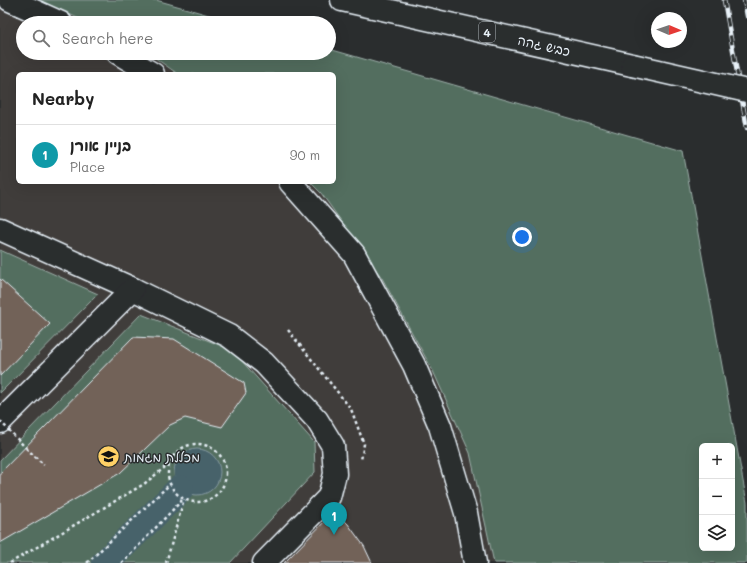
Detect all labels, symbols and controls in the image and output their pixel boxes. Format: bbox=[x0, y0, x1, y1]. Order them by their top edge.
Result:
north arrow bbox=[651, 12, 687, 48]
search box bbox=[16, 16, 336, 60]
road number: 4 bbox=[479, 22, 495, 42]
icon: search bbox=[30, 27, 52, 49]
text: Search here bbox=[62, 28, 153, 48]
street label: כביש גהה bbox=[516, 31, 572, 59]
text: Nearby bbox=[32, 87, 94, 109]
text: בניין אורן bbox=[70, 135, 131, 155]
text: 1 bbox=[42, 146, 48, 163]
text: 90 m bbox=[290, 146, 320, 163]
text: Place bbox=[70, 158, 105, 175]
your location bbox=[512, 227, 532, 247]
school or university icon: מכללת מגמות bbox=[95, 443, 121, 469]
map controls bbox=[699, 443, 735, 551]
button: + bbox=[699, 443, 735, 479]
place label: מכללת מגמות bbox=[123, 448, 200, 465]
button: − bbox=[699, 479, 735, 515]
pin: 1 bbox=[321, 502, 347, 535]
button: layers bbox=[699, 515, 735, 551]

